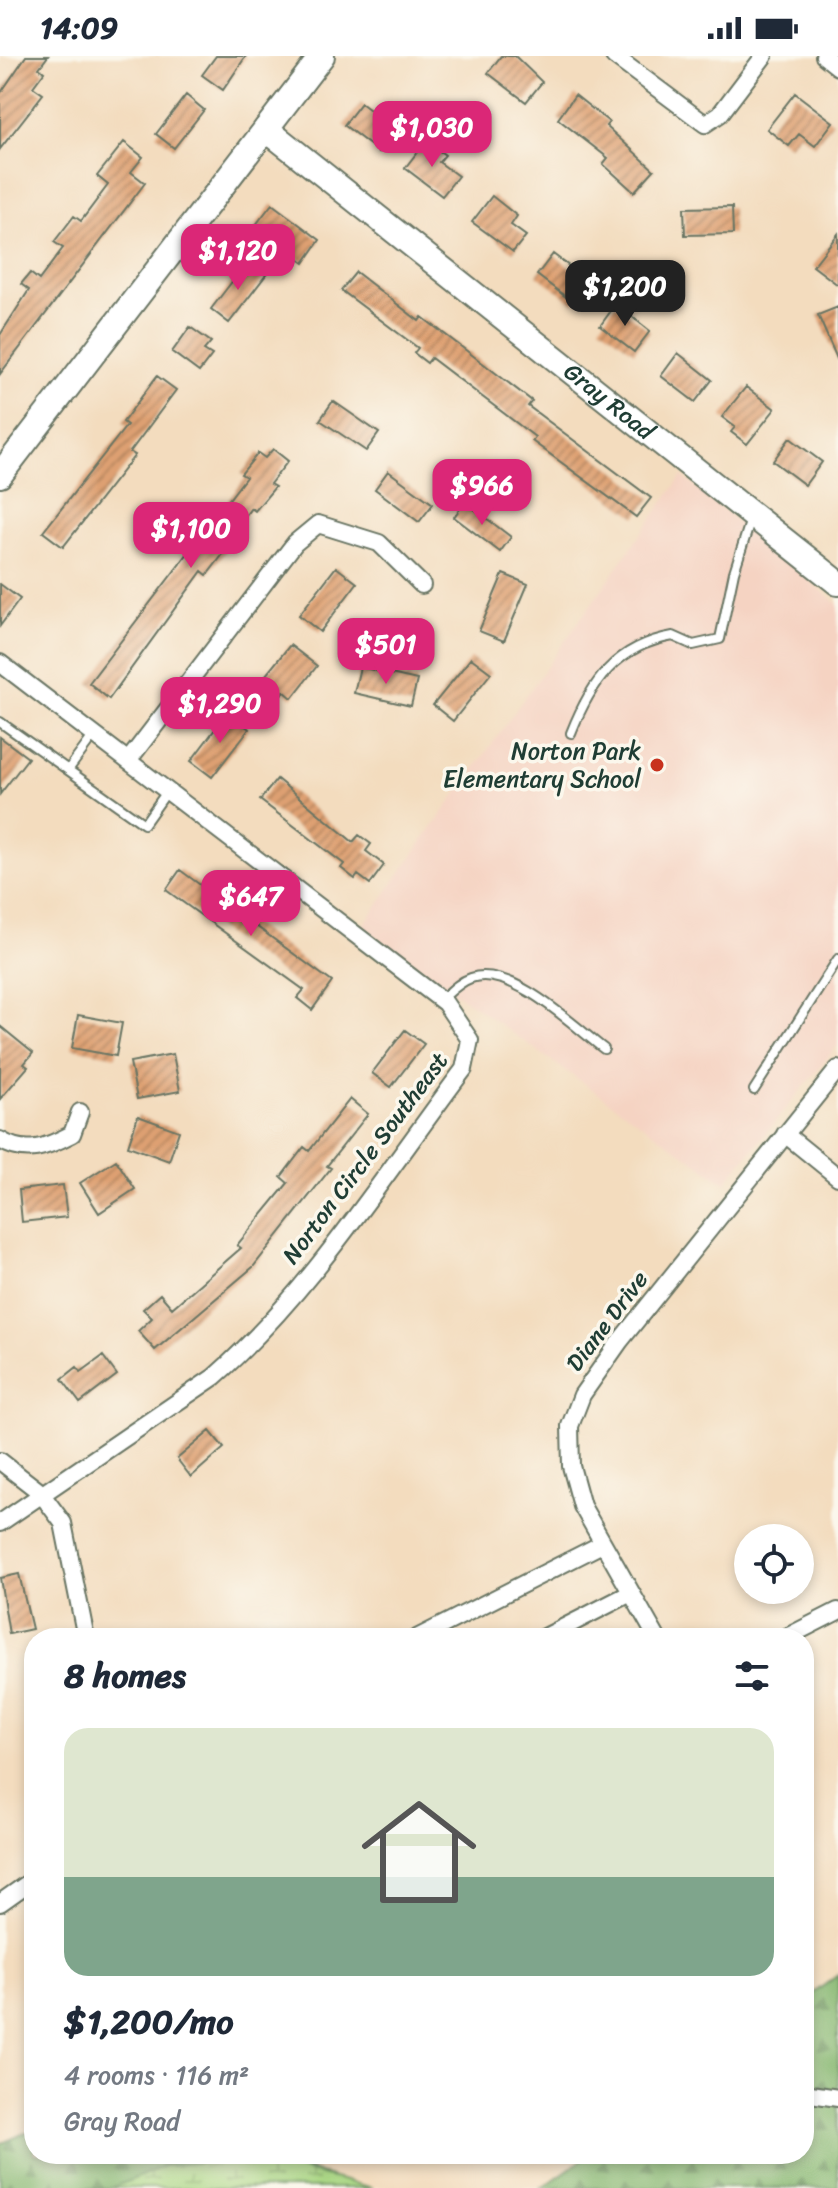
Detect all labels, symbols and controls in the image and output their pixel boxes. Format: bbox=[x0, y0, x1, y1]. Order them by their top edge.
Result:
text: 14:09 bbox=[40, 1, 118, 55]
pin: $1,030 bbox=[367, 101, 497, 169]
text: $1,030 bbox=[391, 104, 473, 150]
pin: $1,120 bbox=[173, 224, 303, 292]
text: $1,120 bbox=[199, 227, 277, 273]
pin: $1,200 bbox=[560, 260, 690, 328]
text: $1,200 bbox=[583, 263, 667, 309]
street label: Gray Road bbox=[554, 352, 665, 452]
pin: $966 bbox=[435, 459, 529, 527]
text: $966 bbox=[451, 462, 514, 508]
pin: $1,100 bbox=[126, 502, 256, 570]
text: $1,100 bbox=[151, 505, 231, 551]
pin: $501 bbox=[339, 618, 433, 686]
text: $501 bbox=[356, 621, 416, 667]
pin: $1,290 bbox=[155, 677, 285, 745]
text: $1,290 bbox=[178, 680, 262, 726]
place label: Norton Park Elementary School bbox=[443, 730, 642, 800]
marker: Norton Park Elementary School bbox=[648, 756, 666, 774]
pin: $647 bbox=[204, 870, 298, 938]
text: $647 bbox=[219, 873, 283, 919]
street label: Norton Circle Southeast bbox=[271, 1043, 459, 1273]
street label: Diane Drive bbox=[555, 1261, 659, 1381]
map controls bbox=[734, 1524, 814, 1604]
button: locate bbox=[734, 1524, 814, 1604]
text: 8 homes bbox=[64, 1646, 186, 1706]
icon: filters bbox=[730, 1654, 774, 1698]
icon: home bbox=[347, 1780, 491, 1924]
text: $1,200/mo bbox=[64, 1992, 233, 2052]
text: 4 rooms · 116 m² bbox=[64, 2052, 249, 2098]
text: Gray Road bbox=[64, 2098, 180, 2144]

